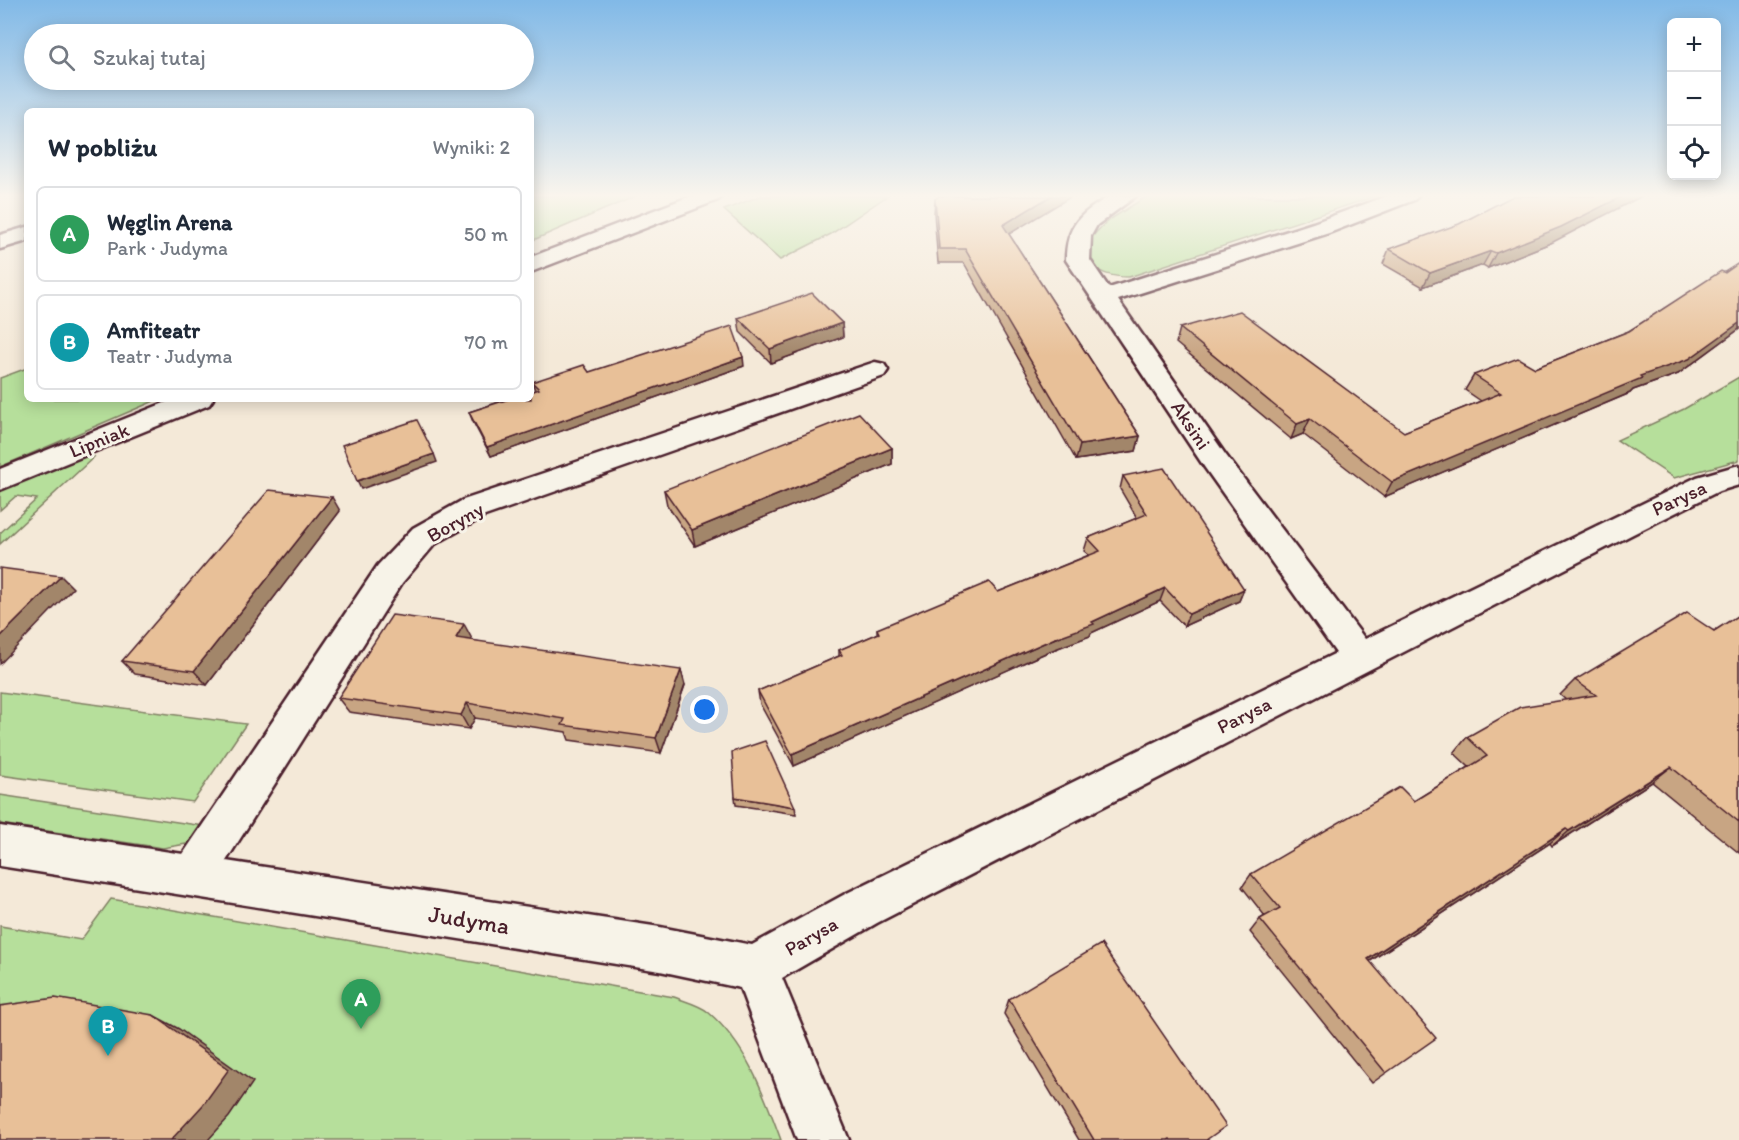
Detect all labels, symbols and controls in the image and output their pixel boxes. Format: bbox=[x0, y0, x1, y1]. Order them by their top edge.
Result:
map controls bbox=[1667, 18, 1721, 180]
button: + bbox=[1667, 18, 1721, 72]
search box bbox=[24, 24, 534, 90]
icon: search bbox=[45, 41, 78, 74]
text: Szukaj tutaj bbox=[93, 44, 206, 71]
button: − bbox=[1667, 72, 1721, 126]
button: locate bbox=[1667, 126, 1721, 180]
text: W pobliżu bbox=[48, 131, 157, 163]
text: Wyniki: 2 bbox=[433, 135, 510, 159]
text: Węglin Arena bbox=[107, 209, 233, 236]
text: A bbox=[63, 222, 76, 246]
text: 50 m bbox=[464, 222, 508, 246]
text: Park · Judyma bbox=[107, 236, 228, 260]
text: Amfiteatr bbox=[107, 317, 200, 344]
text: B bbox=[63, 330, 76, 354]
text: 70 m bbox=[464, 330, 508, 354]
text: Teatr · Judyma bbox=[107, 344, 232, 368]
street label: Aksini bbox=[1166, 396, 1216, 454]
street label: Lipniak bbox=[66, 417, 133, 463]
street label: Parysa bbox=[1648, 475, 1710, 521]
street label: Boryny bbox=[422, 496, 488, 547]
street label: Parysa bbox=[1213, 691, 1275, 739]
your location bbox=[690, 695, 719, 724]
street label: Judyma bbox=[427, 899, 512, 940]
street label: Parysa bbox=[780, 911, 842, 961]
pin: A bbox=[342, 980, 380, 1029]
pin: B bbox=[88, 1006, 128, 1056]

